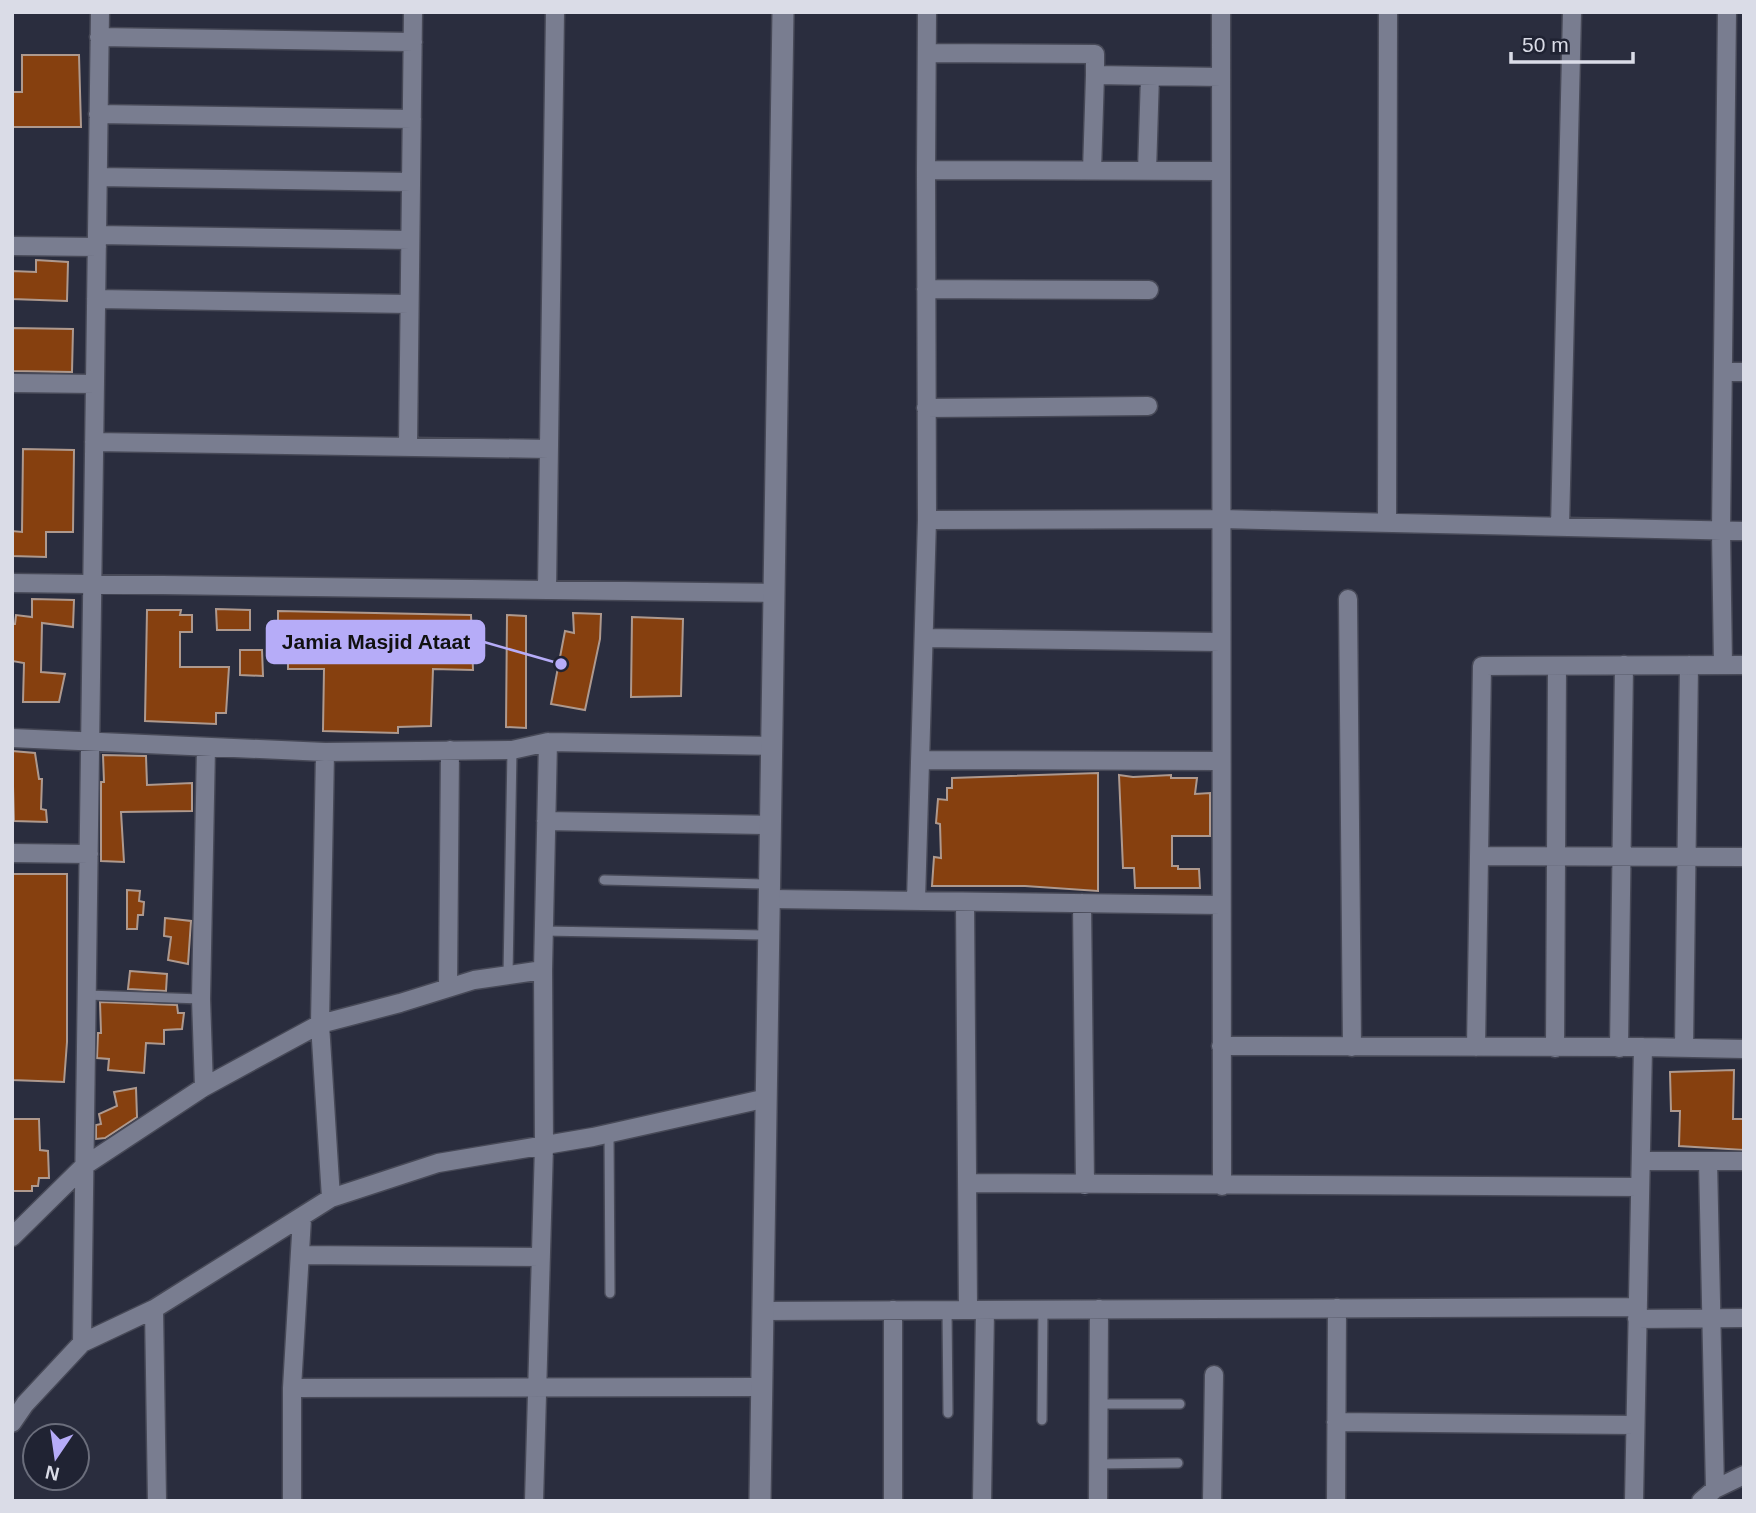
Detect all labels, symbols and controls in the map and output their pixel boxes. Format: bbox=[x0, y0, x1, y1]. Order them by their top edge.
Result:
scale bar bbox=[1511, 21, 1634, 65]
text: 50 m bbox=[1522, 33, 1569, 56]
callout: Jamia Masjid Ataat bbox=[267, 621, 484, 663]
text: Jamia Masjid Ataat bbox=[282, 630, 470, 653]
north arrow bbox=[21, 1422, 91, 1492]
text: N bbox=[43, 1461, 61, 1485]

